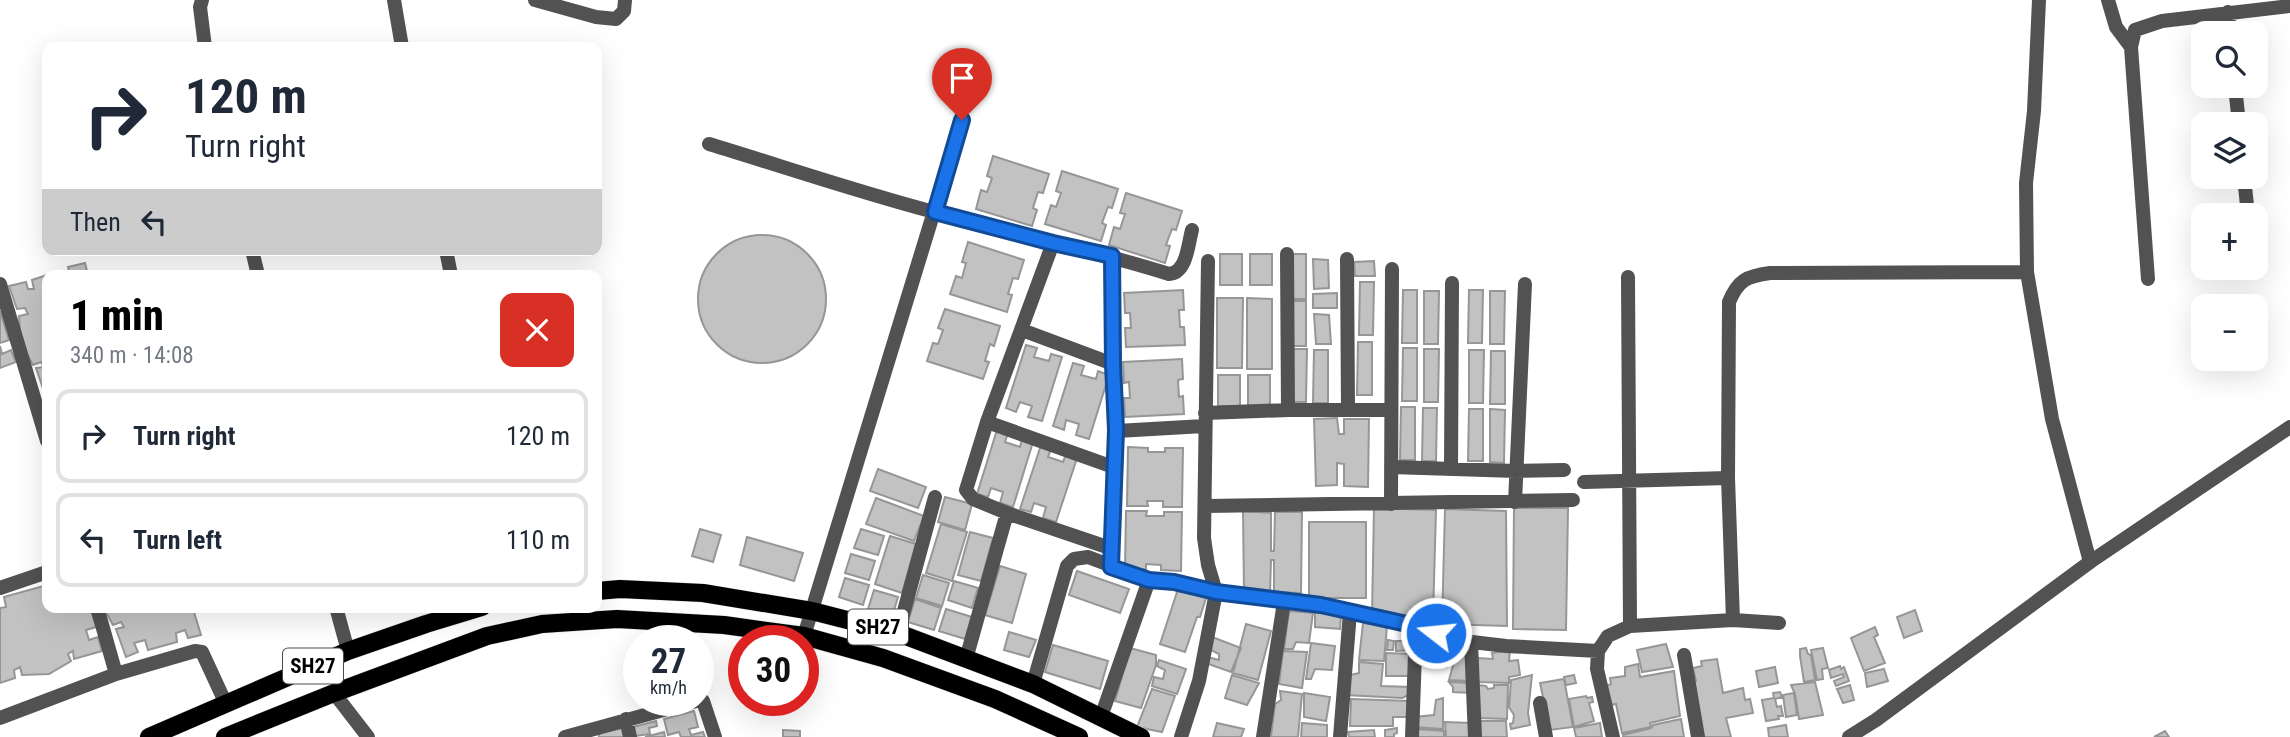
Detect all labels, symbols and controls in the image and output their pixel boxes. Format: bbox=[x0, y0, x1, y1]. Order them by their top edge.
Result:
map controls bbox=[2191, 21, 2268, 371]
button: search bbox=[2191, 21, 2268, 98]
pin bbox=[932, 48, 992, 120]
icon: arrive bbox=[943, 59, 981, 97]
text: 120 m bbox=[185, 68, 307, 125]
icon: right bbox=[70, 70, 161, 161]
button: layers bbox=[2191, 112, 2268, 189]
text: Turn right bbox=[185, 127, 306, 165]
icon: left bbox=[135, 203, 173, 241]
button: + bbox=[2191, 203, 2268, 280]
text: Then bbox=[70, 207, 121, 237]
text: 1 min bbox=[70, 291, 164, 340]
button: close bbox=[500, 293, 574, 367]
button: − bbox=[2191, 294, 2268, 371]
text: 340 m · 14:08 bbox=[70, 342, 194, 369]
icon: right bbox=[74, 417, 112, 455]
text: Turn right bbox=[133, 421, 235, 451]
text: 120 m bbox=[506, 421, 570, 451]
icon: left bbox=[74, 521, 112, 559]
text: Turn left bbox=[133, 525, 222, 555]
text: 110 m bbox=[506, 525, 570, 555]
position arrow bbox=[1399, 596, 1473, 670]
road number: SH27 bbox=[848, 610, 908, 644]
speed limit sign: 30 bbox=[728, 625, 819, 716]
text: 27 bbox=[651, 641, 686, 682]
road number: SH27 bbox=[283, 648, 343, 684]
text: km/h bbox=[650, 677, 687, 698]

